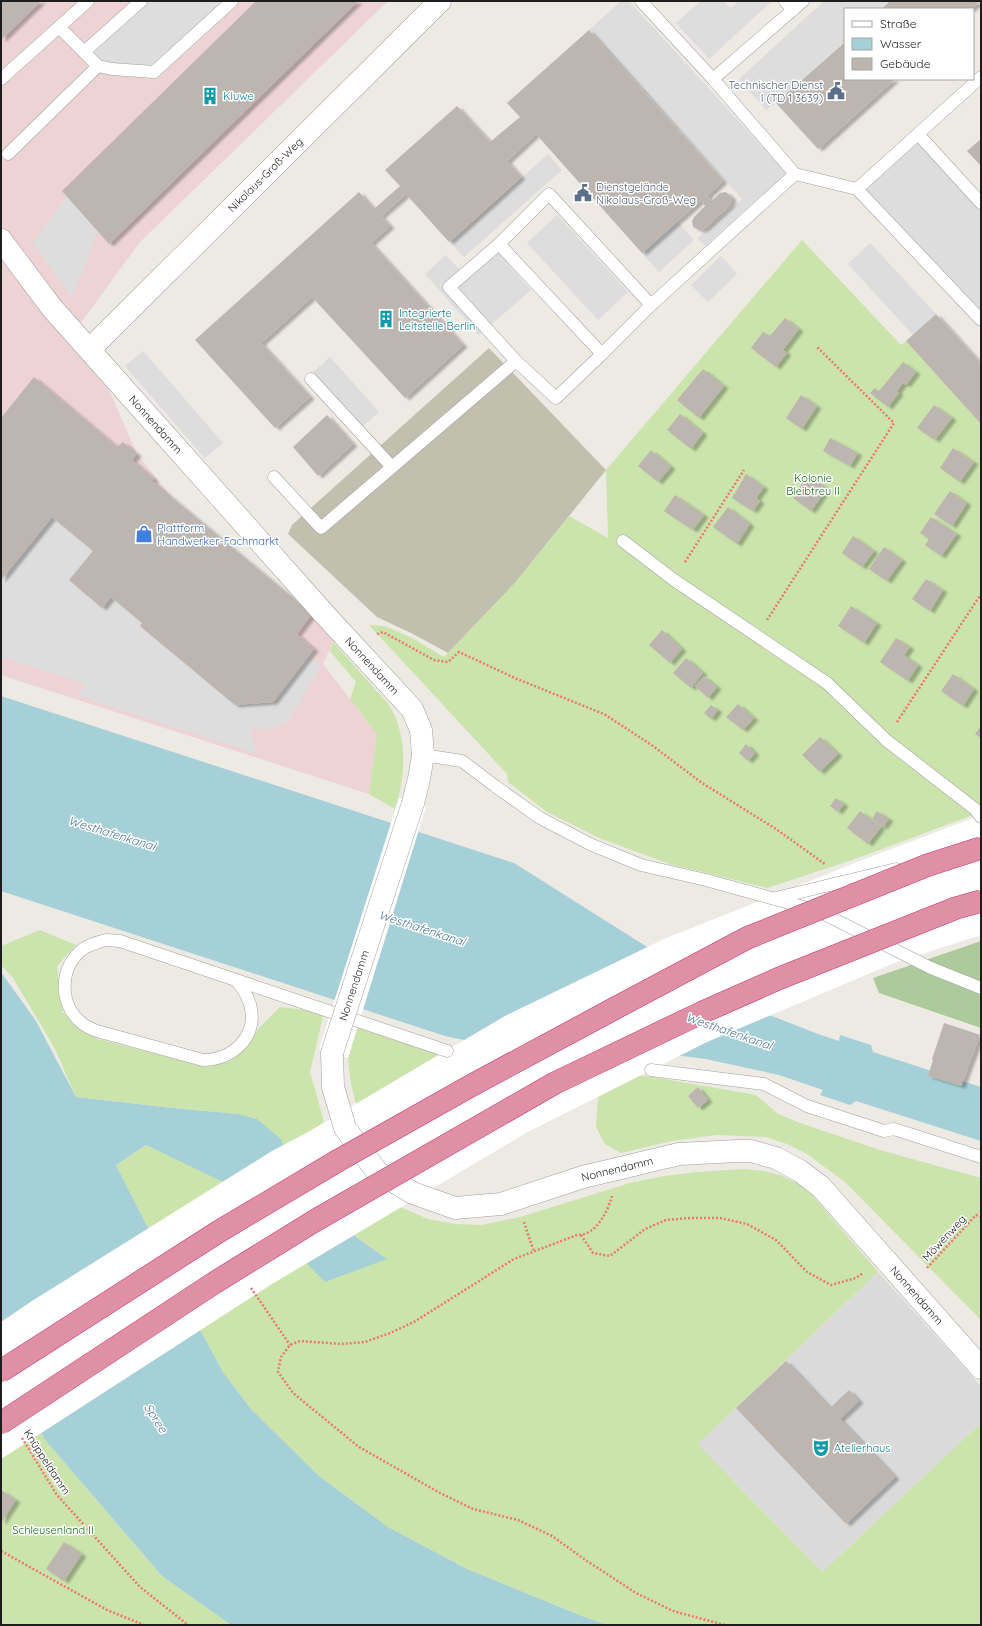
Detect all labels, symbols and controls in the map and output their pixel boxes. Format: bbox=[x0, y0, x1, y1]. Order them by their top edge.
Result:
legend bbox=[844, 8, 974, 80]
text: Straße bbox=[880, 16, 917, 31]
text: Wasser bbox=[880, 36, 922, 51]
text: Gebäude bbox=[880, 56, 931, 71]
place label: Technischer Dienst I (TD 1 3639) bbox=[729, 78, 823, 105]
public building icon: Technischer Dienst I (TD 1 3639) bbox=[826, 81, 846, 101]
building icon: Kluwe bbox=[200, 86, 220, 106]
place label: Kluwe bbox=[223, 89, 254, 103]
street label: Nikolaus-Groß-Weg bbox=[225, 135, 306, 215]
place label: Dienstgelände Nikolaus-Groß-Weg bbox=[596, 180, 696, 207]
public building icon: Dienstgelände Nikolaus-Groß-Weg bbox=[573, 183, 593, 203]
place label: Integrierte Leitstelle Berlin bbox=[399, 306, 475, 333]
building icon: Integrierte Leitstelle Berlin bbox=[376, 309, 396, 329]
street label: Nonnendamm bbox=[126, 392, 185, 457]
park label: Kolonie Bleibtreu II bbox=[786, 471, 840, 498]
place label: Plattform Handwerker-Fachmarkt bbox=[157, 521, 279, 548]
shop icon: Plattform Handwerker-Fachmarkt bbox=[134, 524, 154, 544]
street label: Nonnendamm bbox=[342, 634, 402, 697]
water label: Westhafenkanal bbox=[67, 813, 158, 854]
water label: Westhafenkanal bbox=[377, 907, 468, 949]
street label: Nonnendamm bbox=[336, 948, 372, 1023]
water label: Westhafenkanal bbox=[684, 1009, 775, 1053]
street label: Nonnendamm bbox=[580, 1153, 654, 1184]
street label: Möwenweg bbox=[919, 1212, 969, 1264]
street label: Nonnendamm bbox=[887, 1263, 946, 1327]
water label: Spree bbox=[141, 1401, 172, 1436]
street label: Knüppeldamm bbox=[21, 1427, 73, 1497]
theatre icon: Atelierhaus bbox=[811, 1438, 831, 1458]
place label: Atelierhaus bbox=[834, 1441, 891, 1455]
park label: Schleusenland II bbox=[12, 1523, 94, 1537]

